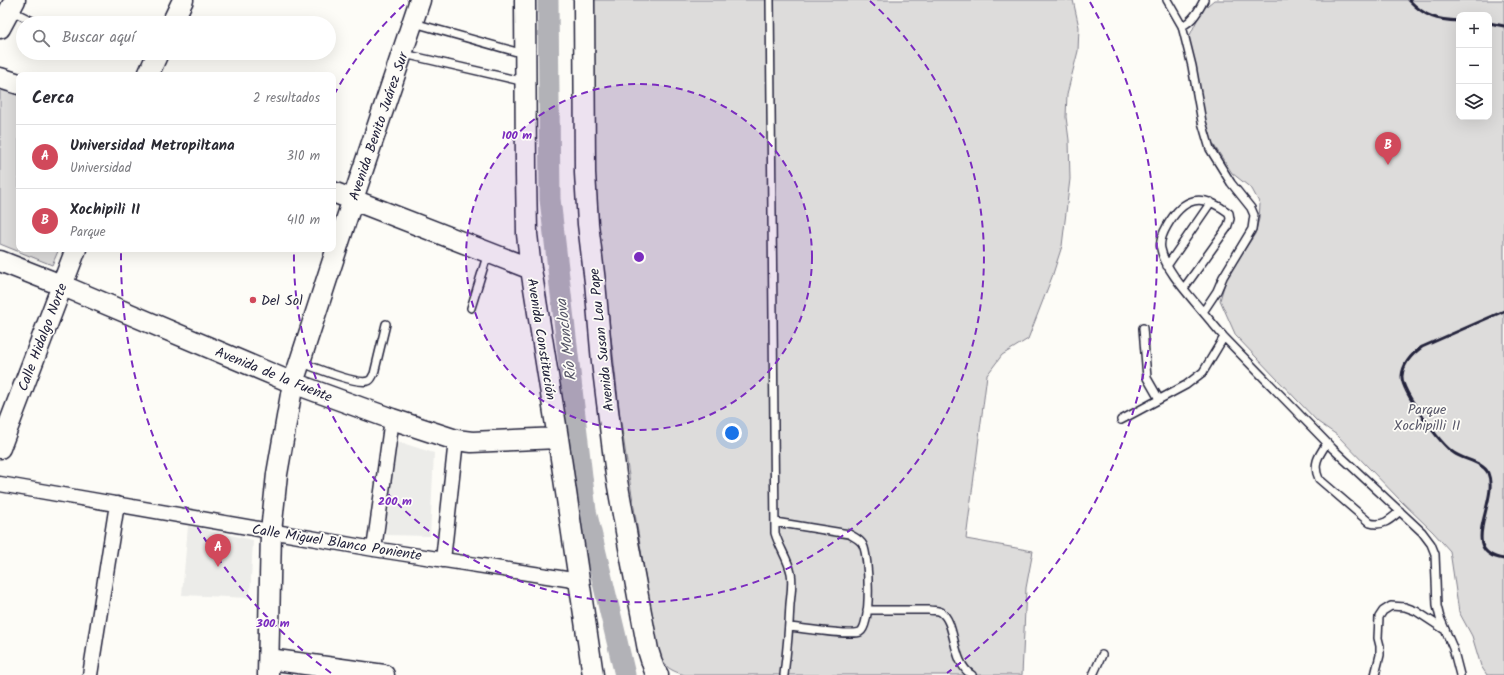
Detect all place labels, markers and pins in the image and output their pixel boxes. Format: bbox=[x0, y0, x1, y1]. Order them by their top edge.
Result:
pin: B bbox=[1375, 132, 1401, 165]
centre of rings bbox=[632, 250, 646, 264]
place label: Del Sol bbox=[261, 290, 303, 312]
marker: Del Sol bbox=[248, 295, 258, 305]
pin: A bbox=[205, 534, 231, 567]

